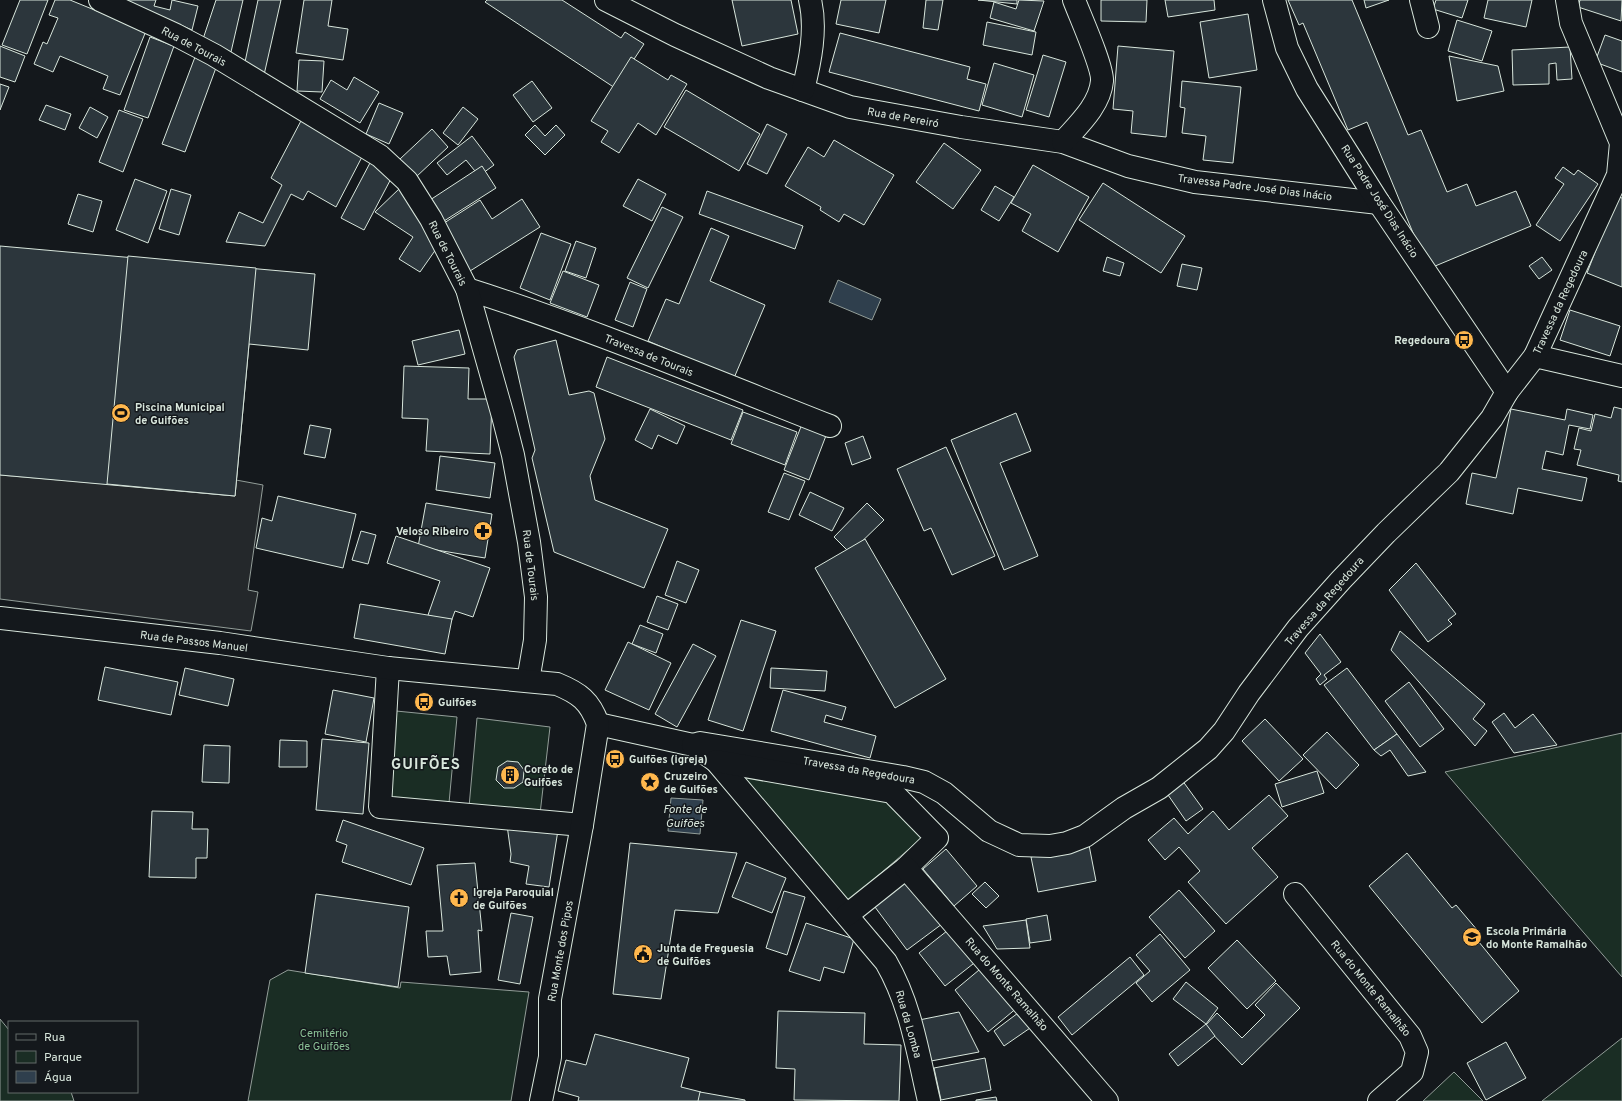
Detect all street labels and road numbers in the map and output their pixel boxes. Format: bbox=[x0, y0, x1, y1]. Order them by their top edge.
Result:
street label: Rua de Tourais bbox=[159, 24, 228, 70]
street label: Rua de Pereiró bbox=[866, 105, 940, 131]
street label: Rua Padre José Dias Inácio bbox=[1337, 142, 1421, 261]
street label: Travessa Padre José Dias Inácio bbox=[1177, 172, 1333, 204]
street label: Rua de Tourais bbox=[425, 218, 470, 289]
street label: Travessa da Regedoura bbox=[1531, 248, 1591, 357]
street label: Travessa de Tourais bbox=[602, 332, 695, 380]
street label: Rua de Tourais bbox=[519, 529, 541, 602]
street label: Travessa da Regedoura bbox=[1282, 554, 1367, 649]
street label: Rua de Passos Manuel bbox=[139, 628, 249, 656]
street label: Travessa da Regedoura bbox=[802, 754, 916, 788]
street label: Rua Monte dos Pipos bbox=[545, 899, 577, 1003]
street label: Rua do Monte Ramalhão bbox=[962, 935, 1051, 1034]
street label: Rua do Monte Ramalhão bbox=[1327, 938, 1413, 1039]
street label: Rua da Lomba bbox=[892, 989, 924, 1060]

